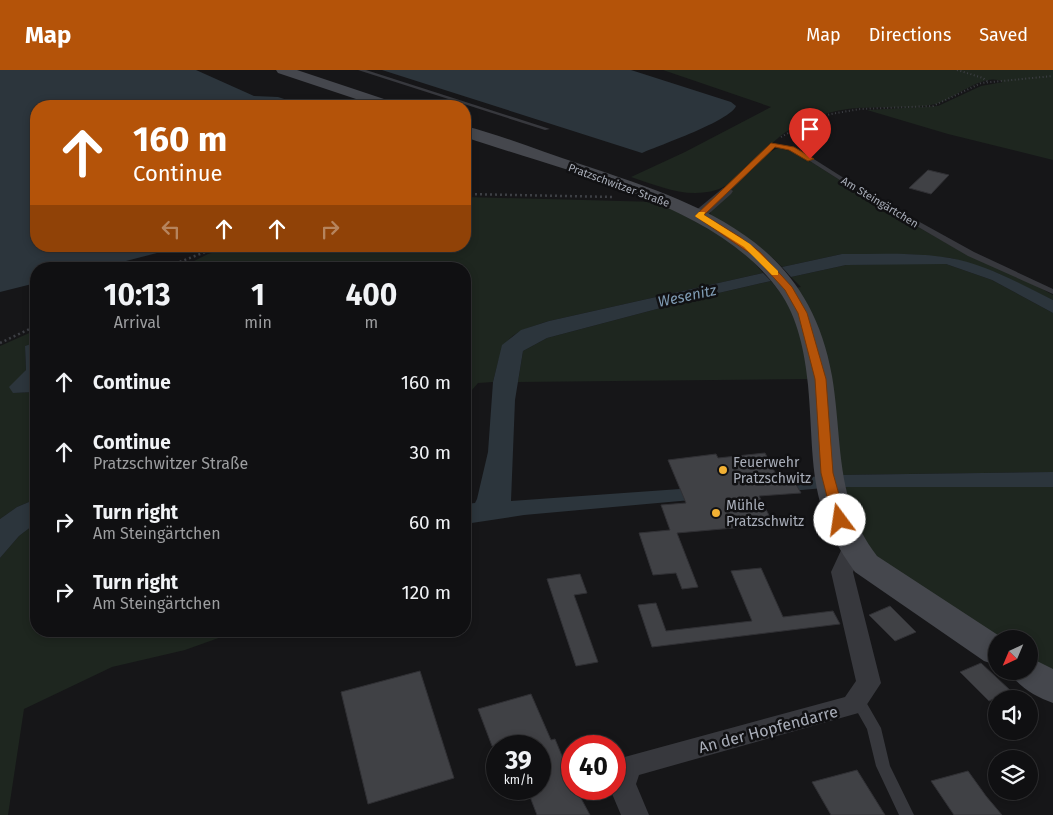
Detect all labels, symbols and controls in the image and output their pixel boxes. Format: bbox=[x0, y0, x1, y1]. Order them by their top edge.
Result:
text: Map bbox=[25, 21, 71, 49]
text: Map bbox=[806, 24, 841, 46]
text: Directions bbox=[869, 24, 951, 46]
text: Saved bbox=[979, 24, 1028, 46]
pin bbox=[789, 108, 831, 159]
icon: arrive bbox=[796, 115, 824, 143]
text: 160 m bbox=[133, 118, 227, 160]
icon: ahead bbox=[50, 120, 115, 185]
text: Continue bbox=[133, 160, 222, 187]
street label: Pratzschwitzer Straße bbox=[566, 161, 671, 210]
street label: Am Steingärtchen bbox=[839, 174, 921, 231]
icon: left bbox=[157, 215, 185, 243]
icon: ahead bbox=[210, 215, 238, 243]
icon: ahead bbox=[263, 215, 291, 243]
icon: right bbox=[316, 215, 344, 243]
text: 10:13 bbox=[104, 277, 171, 313]
text: 1 bbox=[251, 277, 265, 313]
text: 400 bbox=[345, 277, 397, 313]
water label: Wesenitz bbox=[656, 281, 718, 311]
text: Arrival bbox=[114, 313, 161, 332]
text: min bbox=[244, 313, 272, 332]
text: m bbox=[365, 313, 378, 332]
icon: ahead bbox=[50, 368, 78, 396]
text: Continue bbox=[93, 371, 171, 394]
text: 160 m bbox=[401, 371, 451, 394]
text: Continue bbox=[93, 431, 171, 454]
icon: ahead bbox=[50, 438, 78, 466]
text: 30 m bbox=[410, 441, 451, 464]
text: Pratzschwitzer Straße bbox=[93, 454, 248, 473]
place label: Feuerwehr Pratzschwitz bbox=[733, 454, 811, 487]
marker: Feuerwehr Pratzschwitz bbox=[717, 464, 729, 476]
position arrow bbox=[813, 493, 865, 545]
place label: Mühle Pratzschwitz bbox=[726, 497, 804, 530]
text: Turn right bbox=[93, 501, 178, 524]
marker: Mühle Pratzschwitz bbox=[710, 507, 722, 519]
icon: right bbox=[50, 508, 78, 536]
text: 60 m bbox=[409, 511, 451, 534]
text: Am Steingärtchen bbox=[93, 524, 221, 543]
text: Turn right bbox=[93, 571, 178, 594]
icon: right bbox=[50, 578, 78, 606]
text: 120 m bbox=[401, 581, 451, 604]
text: Am Steingärtchen bbox=[93, 594, 221, 613]
north arrow bbox=[988, 630, 1038, 680]
map controls bbox=[988, 630, 1038, 800]
button: sound bbox=[988, 690, 1038, 740]
street label: An der Hopfendarre bbox=[696, 702, 840, 757]
speed limit sign: 40 bbox=[561, 735, 626, 800]
text: 39 bbox=[505, 746, 532, 776]
button: layers bbox=[988, 750, 1038, 800]
text: km/h bbox=[504, 773, 533, 787]

